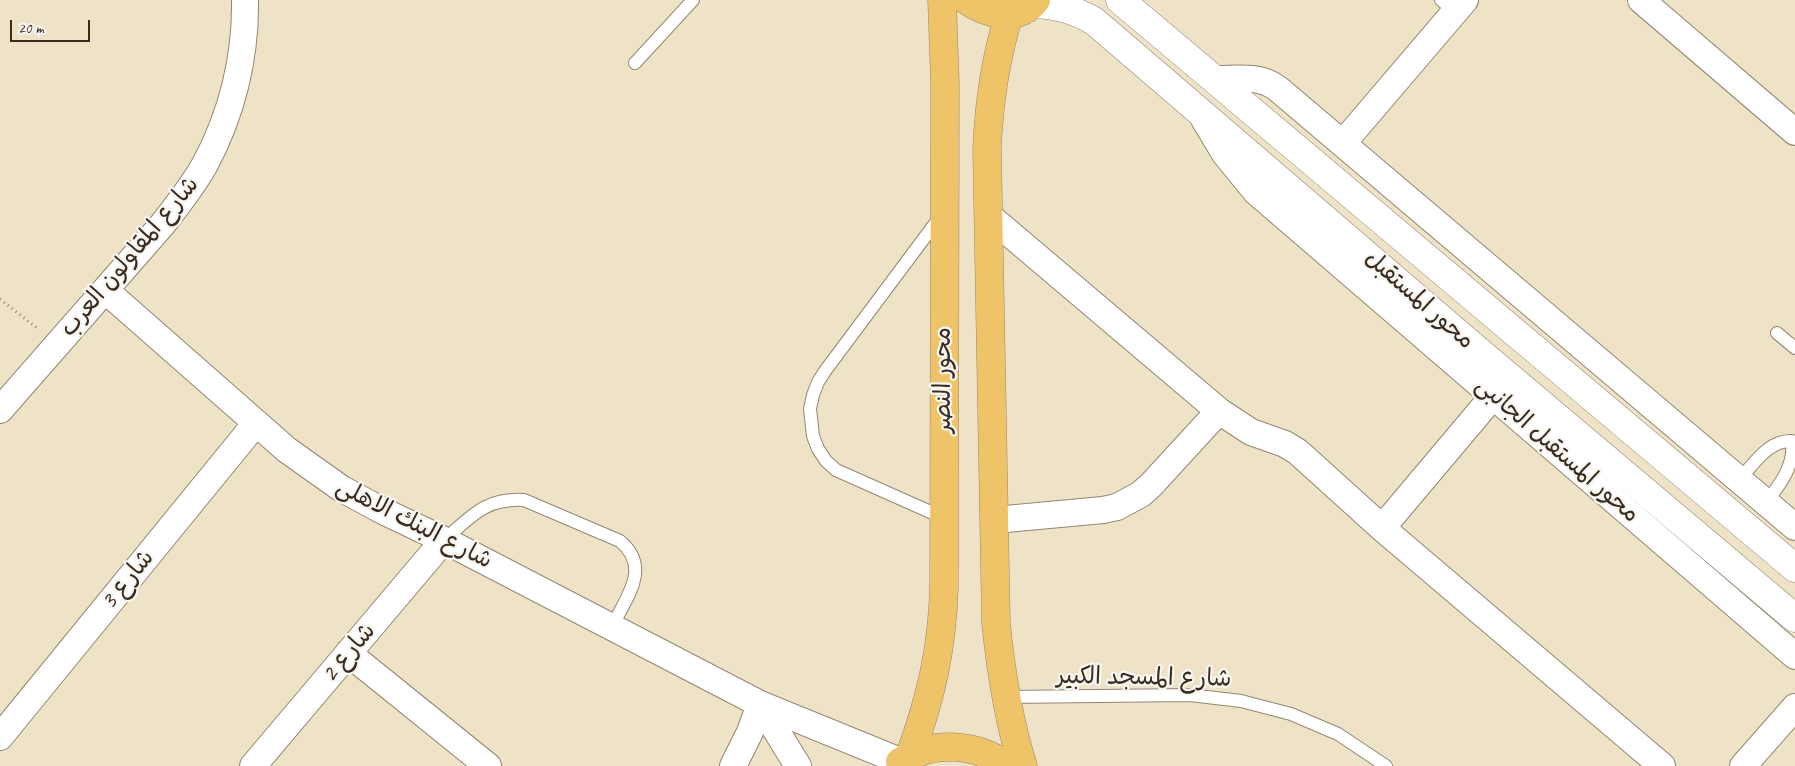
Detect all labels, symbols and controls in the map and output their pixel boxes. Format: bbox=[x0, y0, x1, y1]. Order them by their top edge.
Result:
scale bar bbox=[12, 10, 92, 42]
text: 20 m bbox=[18, 19, 44, 38]
street label: شارع المقاولون العرب bbox=[55, 171, 205, 343]
street label: محور المستقبل bbox=[1358, 244, 1480, 356]
street label: محور النصر bbox=[930, 327, 958, 433]
street label: محور المستقبل الجانبى bbox=[1469, 371, 1645, 529]
street label: شارع البنك الاهلى bbox=[331, 472, 497, 576]
street label: شارع 3 bbox=[95, 544, 161, 616]
street label: شارع 2 bbox=[316, 617, 382, 689]
street label: شارع المسجد الكبير bbox=[1056, 662, 1232, 694]

